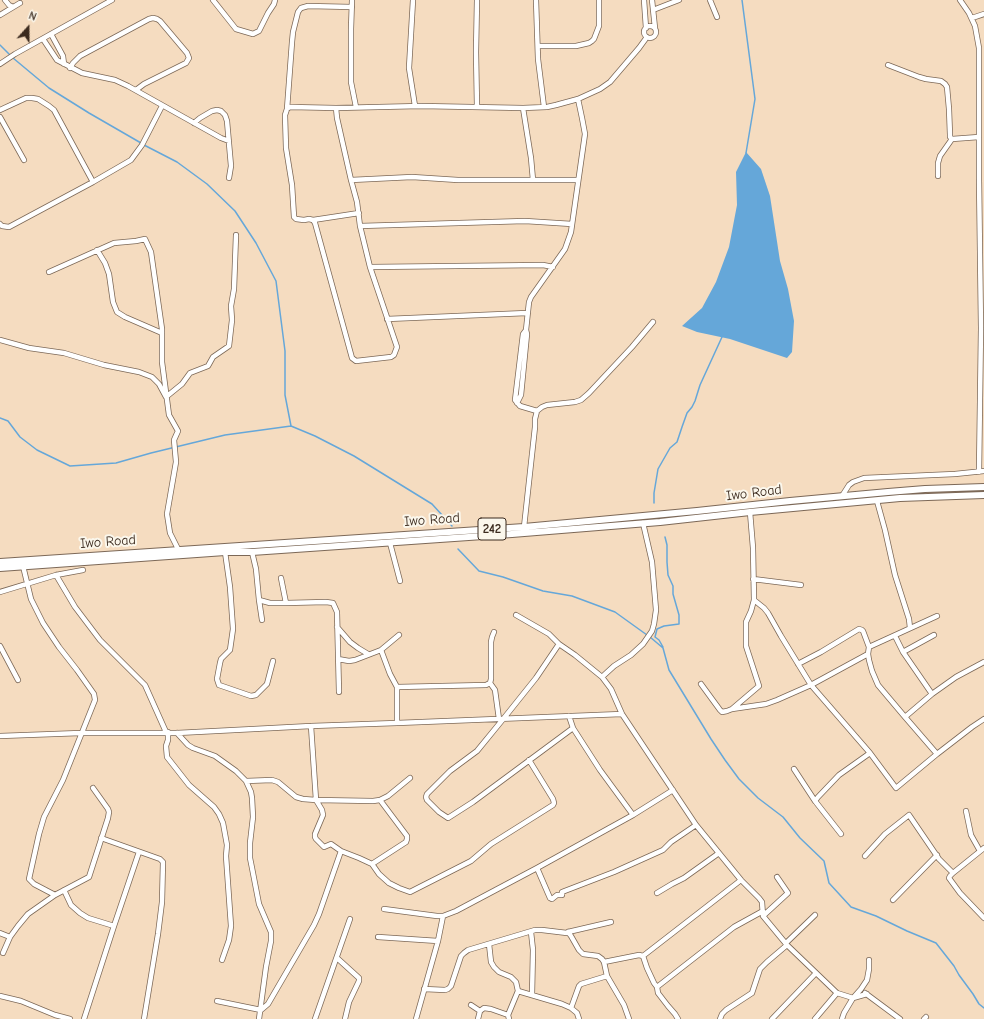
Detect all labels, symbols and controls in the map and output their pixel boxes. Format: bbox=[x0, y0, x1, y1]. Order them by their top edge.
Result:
north arrow bbox=[8, 8, 48, 48]
text: N bbox=[27, 9, 38, 24]
street label: Iwo Road bbox=[725, 481, 783, 505]
street label: Iwo Road bbox=[404, 510, 460, 530]
road number: 242 bbox=[478, 518, 506, 540]
street label: Iwo Road bbox=[80, 532, 136, 552]

